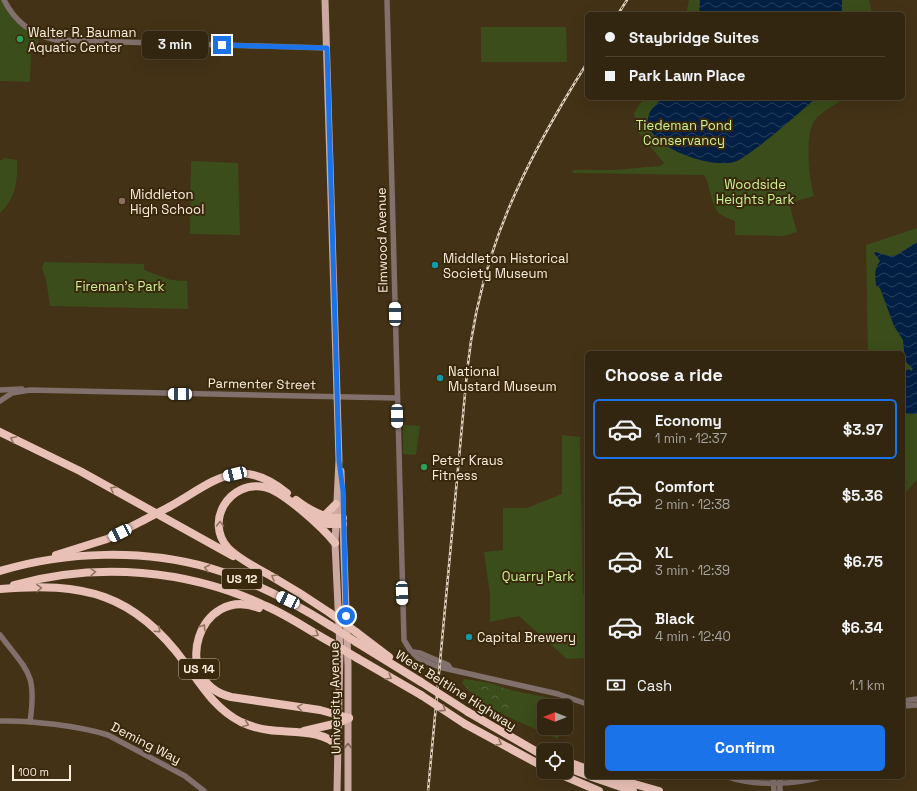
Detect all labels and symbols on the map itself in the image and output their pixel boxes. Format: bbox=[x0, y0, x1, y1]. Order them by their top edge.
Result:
place label: Walter R. Bauman Aquatic Center bbox=[28, 24, 136, 56]
callout: 3 min bbox=[142, 31, 208, 59]
marker: Walter R. Bauman Aquatic Center bbox=[15, 34, 25, 44]
route end bbox=[213, 36, 231, 54]
park label: Tiedeman Pond Conservancy bbox=[636, 117, 732, 149]
park label: Woodside Heights Park bbox=[716, 176, 794, 208]
place label: Middleton High School bbox=[130, 186, 204, 218]
street label: Elmwood Avenue bbox=[373, 187, 391, 293]
marker: Middleton High School bbox=[117, 196, 127, 206]
place label: Middleton Historical Society Museum bbox=[443, 250, 569, 282]
marker: Middleton Historical Society Museum bbox=[430, 260, 440, 270]
park label: Fireman's Park bbox=[75, 278, 165, 295]
car bbox=[389, 302, 401, 326]
place label: National Mustard Museum bbox=[448, 363, 557, 395]
marker: National Mustard Museum bbox=[435, 373, 445, 383]
street label: Parmenter Street bbox=[208, 375, 316, 393]
car bbox=[168, 388, 192, 400]
car bbox=[391, 404, 403, 428]
one-way arrow bbox=[9, 436, 17, 444]
place label: Peter Kraus Fitness bbox=[432, 452, 504, 484]
marker: Peter Kraus Fitness bbox=[419, 462, 429, 472]
car bbox=[222, 465, 248, 483]
one-way arrow bbox=[110, 486, 117, 494]
one-way arrow bbox=[216, 521, 224, 527]
car bbox=[107, 522, 133, 544]
one-way arrow bbox=[204, 564, 211, 573]
one-way arrow bbox=[90, 568, 96, 576]
park label: Quarry Park bbox=[502, 568, 574, 585]
road number: US 12 bbox=[222, 569, 262, 589]
one-way arrow bbox=[271, 575, 278, 582]
car bbox=[396, 581, 408, 605]
one-way arrow bbox=[36, 584, 42, 592]
car bbox=[275, 589, 301, 611]
route start bbox=[337, 607, 355, 625]
one-way arrow bbox=[198, 624, 206, 631]
one-way arrow bbox=[153, 625, 161, 633]
one-way arrow bbox=[312, 629, 319, 636]
place label: Capital Brewery bbox=[477, 629, 576, 646]
marker: Capital Brewery bbox=[464, 632, 474, 642]
street label: University Avenue bbox=[326, 642, 344, 754]
street label: West Beltline Highway bbox=[392, 646, 520, 734]
road number: US 14 bbox=[179, 659, 219, 679]
one-way arrow bbox=[385, 672, 392, 679]
north arrow bbox=[537, 699, 573, 735]
one-way arrow bbox=[297, 703, 303, 712]
one-way arrow bbox=[439, 705, 446, 712]
street label: Deming Way bbox=[108, 718, 184, 768]
one-way arrow bbox=[242, 719, 249, 727]
one-way arrow bbox=[495, 738, 502, 745]
one-way arrow bbox=[344, 743, 352, 749]
scale bar bbox=[12, 763, 71, 782]

